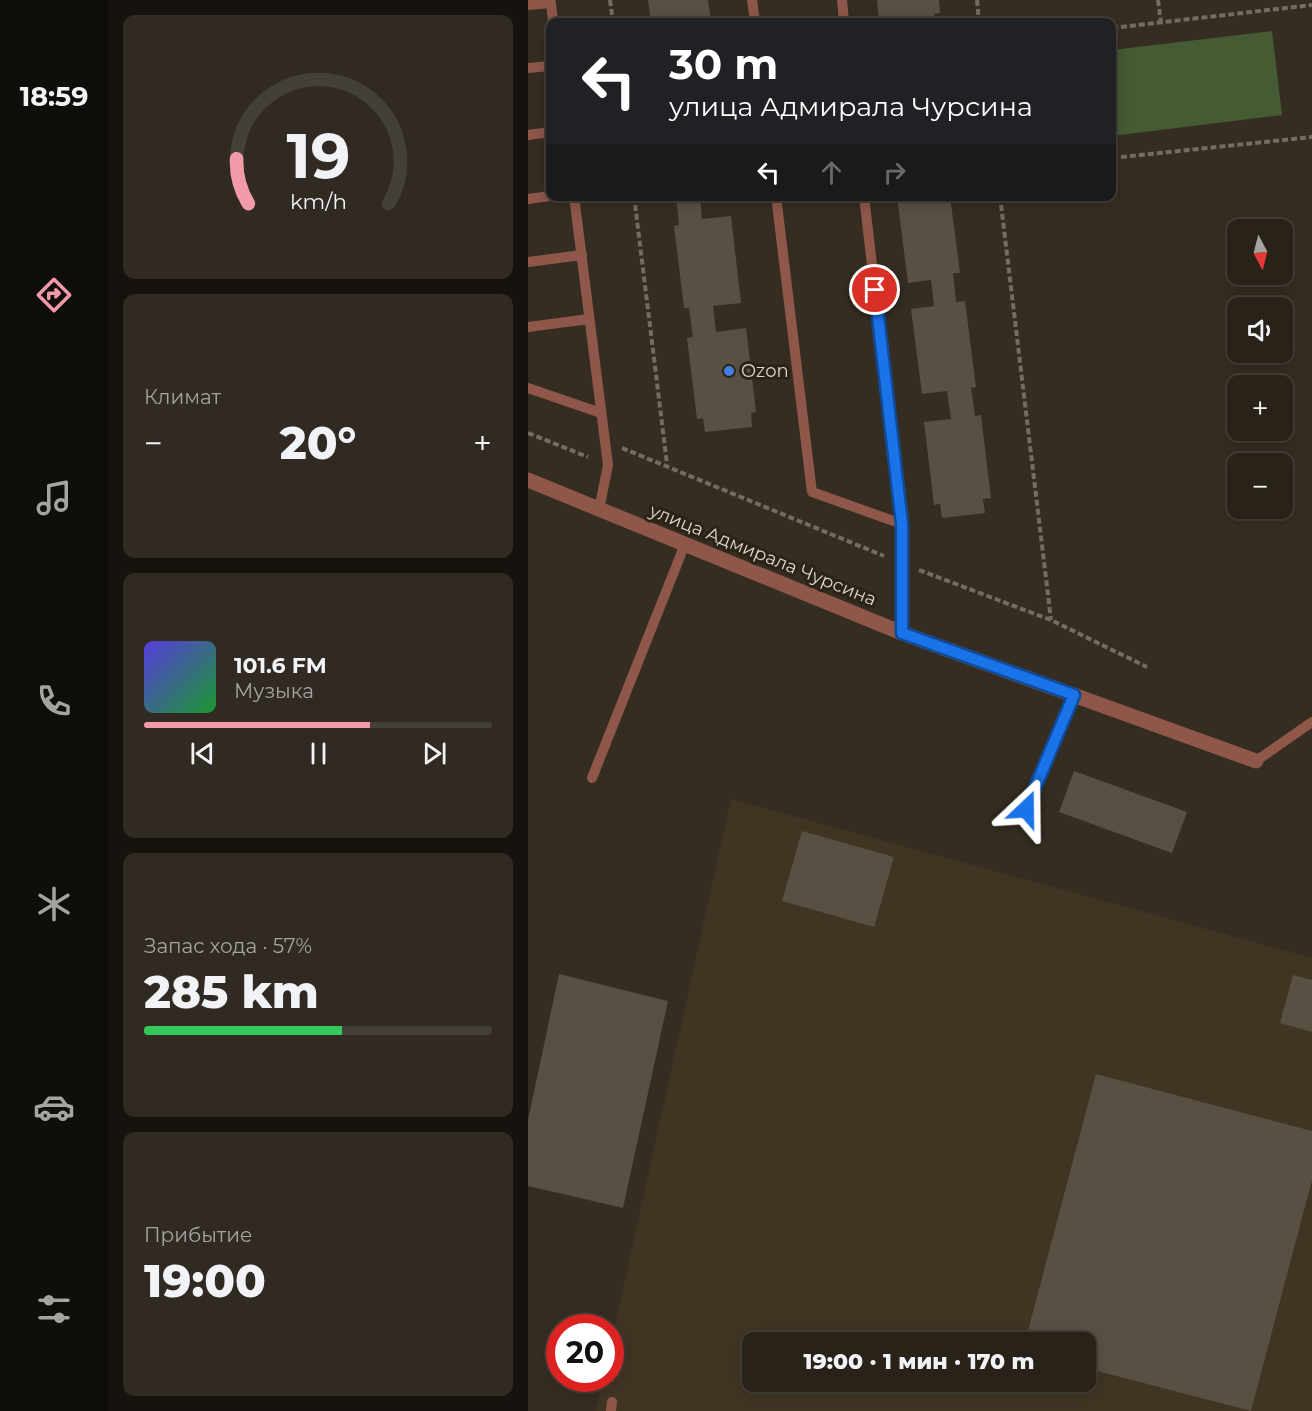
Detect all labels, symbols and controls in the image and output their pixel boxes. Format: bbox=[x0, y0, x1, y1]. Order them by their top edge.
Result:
text: 30 m bbox=[669, 38, 778, 90]
icon: left bbox=[570, 42, 648, 120]
text: 18:59 bbox=[20, 80, 88, 113]
text: улица Адмирала Чурсина bbox=[669, 90, 1033, 123]
text: 19 bbox=[286, 118, 350, 194]
icon: left bbox=[752, 156, 785, 189]
icon: ahead bbox=[815, 156, 848, 189]
icon: right bbox=[878, 156, 911, 189]
text: km/h bbox=[289, 188, 347, 214]
north arrow bbox=[1227, 219, 1293, 285]
map controls bbox=[1227, 219, 1293, 519]
pin bbox=[849, 264, 900, 315]
icon: arrive bbox=[858, 273, 891, 306]
icon: directions bbox=[33, 274, 75, 316]
button: sound bbox=[1227, 297, 1293, 363]
place label: Ozon bbox=[741, 360, 789, 382]
marker: Ozon bbox=[722, 364, 736, 378]
button: + bbox=[1227, 375, 1293, 441]
text: Климат bbox=[144, 385, 221, 409]
text: 20° bbox=[280, 415, 356, 470]
text: − bbox=[144, 423, 163, 463]
text: + bbox=[473, 423, 492, 463]
button: − bbox=[1227, 453, 1293, 519]
icon: music bbox=[33, 477, 75, 519]
street label: улица Адмирала Чурсина bbox=[646, 499, 880, 611]
text: 101.6 FM bbox=[234, 652, 327, 679]
text: Музыка bbox=[234, 679, 314, 703]
icon: phone bbox=[33, 680, 75, 722]
icon: previous bbox=[186, 737, 219, 770]
icon: pause bbox=[302, 737, 335, 770]
icon: next bbox=[418, 737, 451, 770]
position arrow bbox=[994, 777, 1058, 841]
icon: climate bbox=[33, 883, 75, 925]
text: Запас хода · 57% bbox=[144, 934, 312, 958]
text: 285 km bbox=[144, 964, 319, 1019]
icon: car bbox=[33, 1086, 75, 1128]
text: Прибытие bbox=[144, 1223, 252, 1247]
text: 19:00 bbox=[144, 1253, 266, 1308]
icon: filters bbox=[33, 1288, 75, 1330]
speed limit sign: 20 bbox=[546, 1314, 624, 1392]
text: 19:00 · 1 мин · 170 m bbox=[804, 1348, 1034, 1375]

